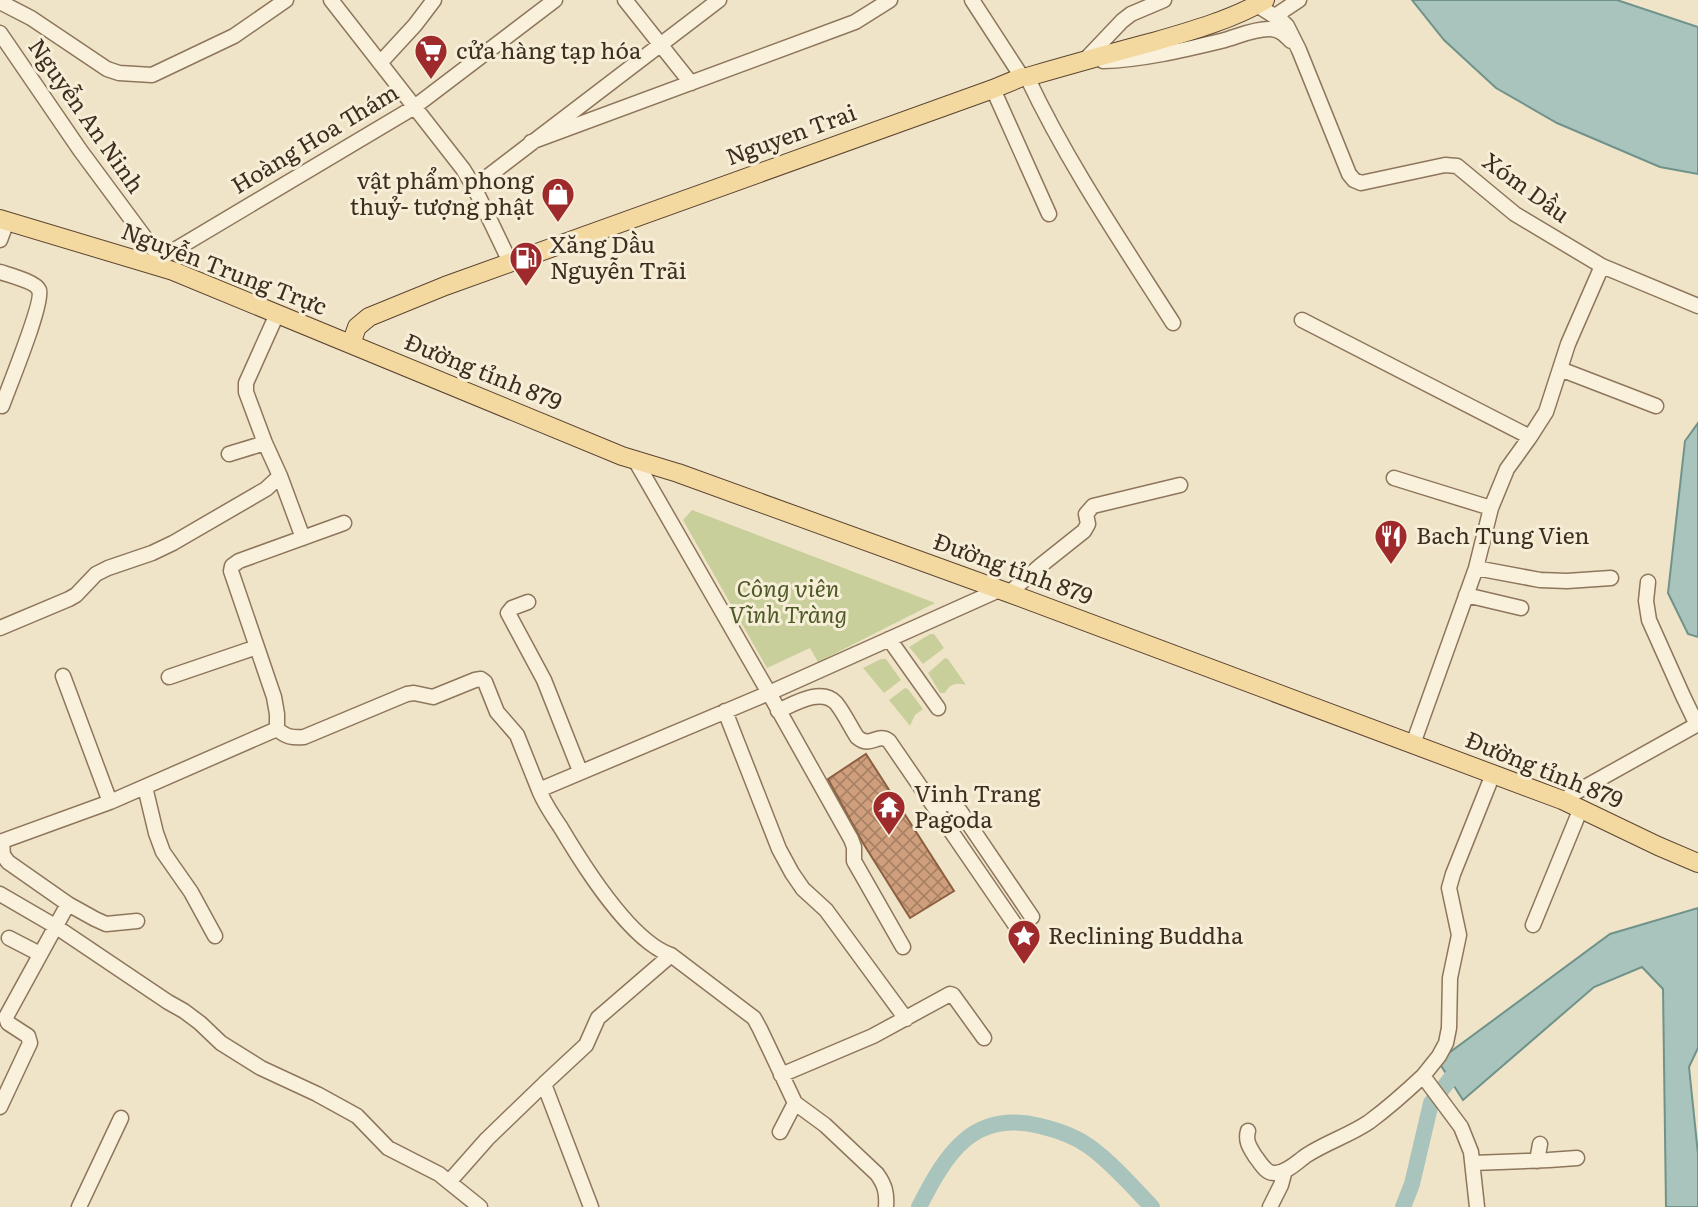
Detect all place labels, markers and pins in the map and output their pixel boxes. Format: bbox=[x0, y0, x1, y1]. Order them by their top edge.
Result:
supermarket icon: cửa hàng tạp hóa bbox=[412, 32, 450, 81]
place label: cửa hàng tạp hóa bbox=[456, 32, 642, 66]
place label: vật phẩm phong thuỷ- tượng phật bbox=[350, 162, 535, 222]
shop icon: vật phẩm phong thuỷ- tượng phật bbox=[539, 175, 577, 224]
place label: Xăng Dầu Nguyễn Trãi bbox=[550, 226, 687, 286]
fuel station icon: Xăng Dầu Nguyễn Trãi bbox=[507, 239, 545, 288]
restaurant icon: Bach Tung Vien bbox=[1372, 517, 1410, 566]
place label: Bach Tung Vien bbox=[1416, 517, 1590, 551]
place label: Vinh Trang Pagoda bbox=[914, 775, 1041, 835]
temple icon: Vinh Trang Pagoda bbox=[870, 788, 908, 837]
place icon: Reclining Buddha bbox=[1005, 917, 1043, 966]
place label: Reclining Buddha bbox=[1048, 917, 1244, 951]

